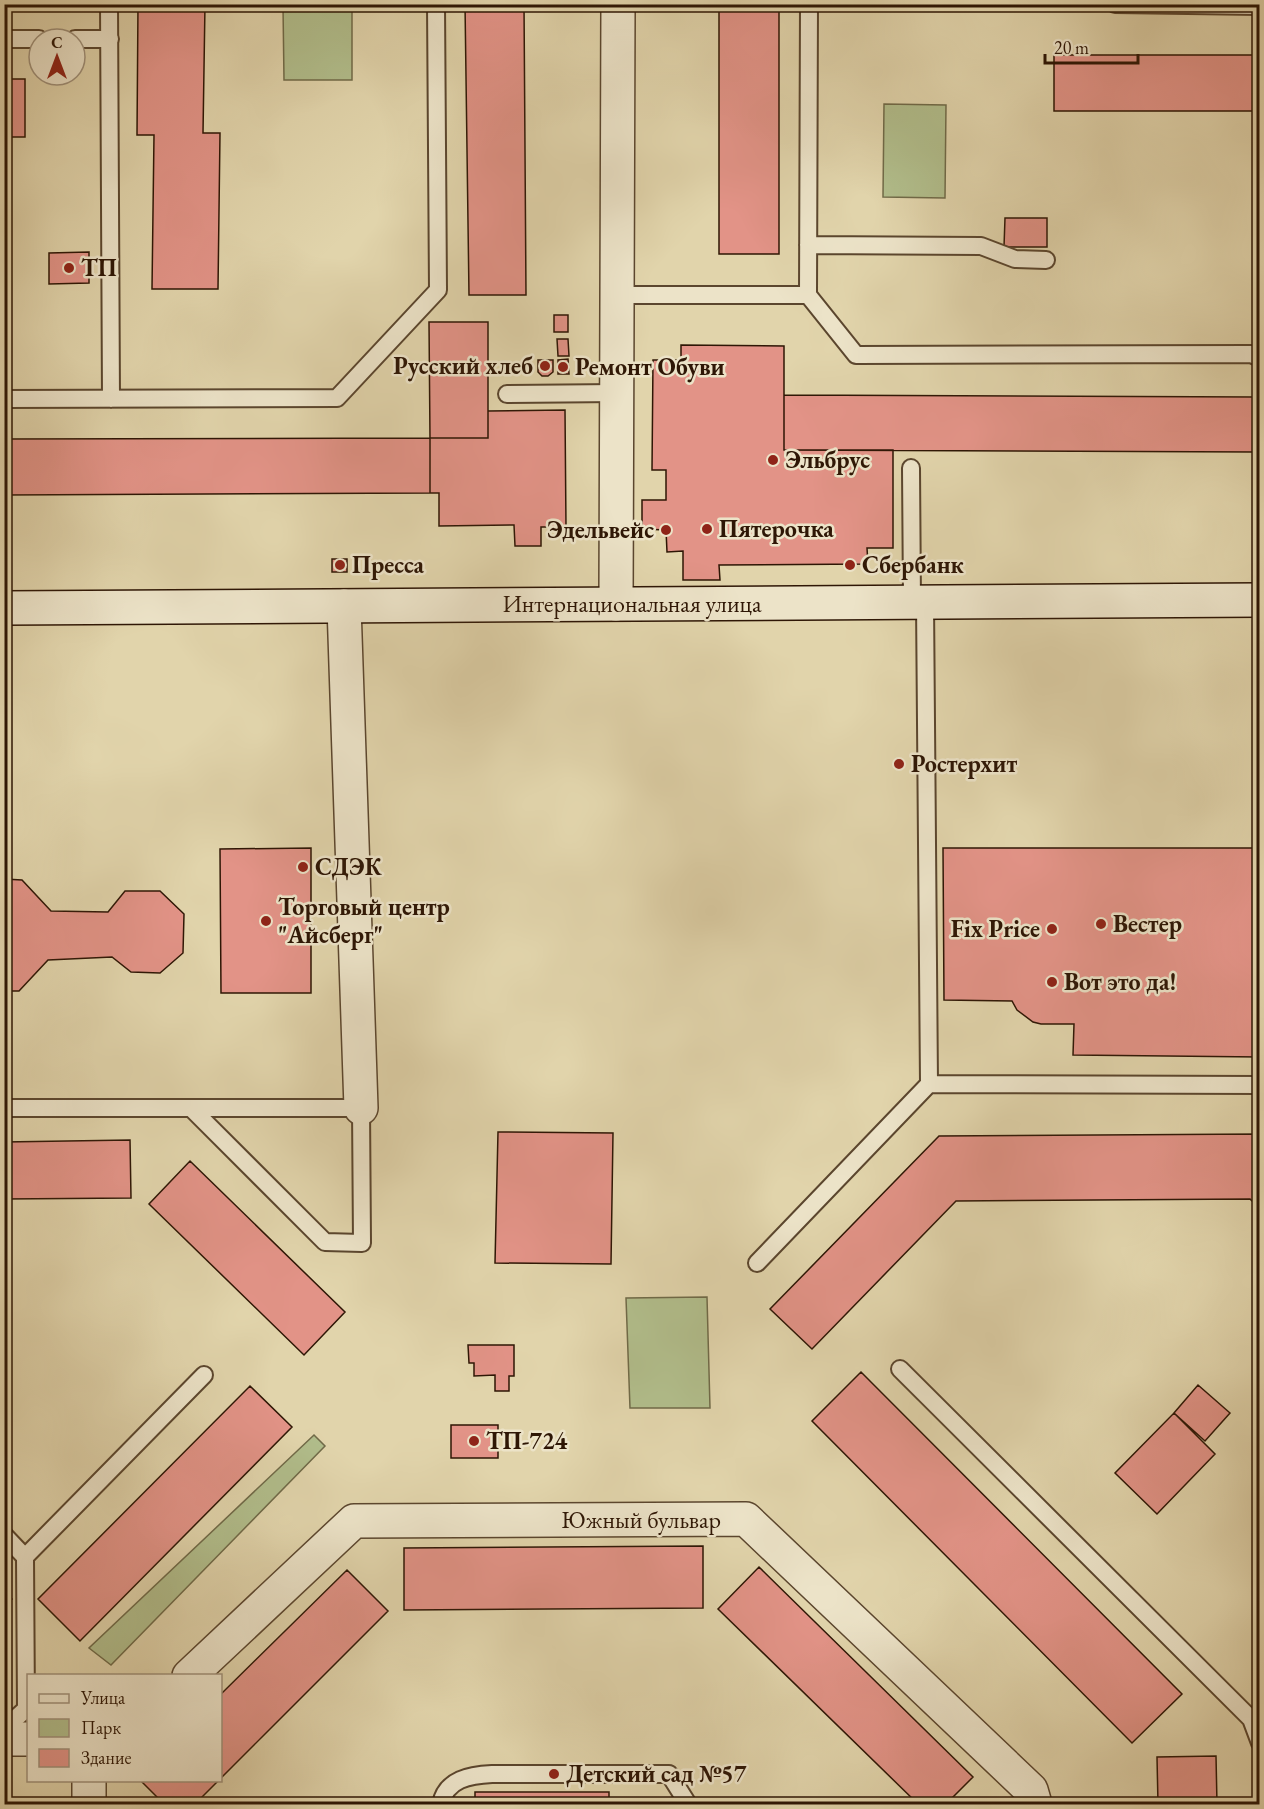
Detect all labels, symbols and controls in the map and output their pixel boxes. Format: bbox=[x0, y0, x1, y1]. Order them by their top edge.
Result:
north arrow bbox=[27, 27, 87, 87]
scale bar bbox=[1045, 27, 1138, 65]
text: С bbox=[51, 32, 63, 53]
text: 20 m bbox=[1054, 36, 1089, 59]
place label: ТП bbox=[81, 252, 117, 283]
marker: ТП bbox=[62, 261, 76, 275]
place label: Русский хлеб bbox=[393, 350, 533, 382]
place label: Ремонт Обуви bbox=[575, 351, 725, 383]
marker: Русский хлеб bbox=[538, 359, 552, 373]
marker: Ремонт Обуви bbox=[556, 360, 570, 374]
place label: Эльбрус bbox=[785, 444, 870, 476]
marker: Эльбрус bbox=[766, 453, 780, 467]
place label: Пятерочка bbox=[719, 513, 834, 544]
place label: Эдельвейс bbox=[547, 514, 654, 545]
marker: Пятерочка bbox=[700, 522, 714, 536]
marker: Эдельвейс bbox=[659, 523, 673, 537]
place label: Пресса bbox=[352, 549, 424, 580]
place label: Сбербанк bbox=[862, 549, 965, 580]
marker: Пресса bbox=[333, 558, 347, 572]
marker: Сбербанк bbox=[843, 558, 857, 572]
street label: Интернациональная улица bbox=[502, 588, 762, 619]
place label: Ростерхит bbox=[911, 748, 1017, 779]
marker: Ростерхит bbox=[892, 757, 906, 771]
place label: СДЭК bbox=[315, 851, 383, 882]
marker: СДЭК bbox=[296, 860, 310, 874]
place label: Торговый центр "Айсберг" bbox=[278, 891, 450, 950]
place label: Вестер bbox=[1113, 908, 1182, 939]
place label: Fix Price bbox=[951, 913, 1040, 944]
marker: Торговый центр "Айсберг" bbox=[259, 914, 273, 928]
marker: Вестер bbox=[1094, 917, 1108, 931]
marker: Fix Price bbox=[1045, 922, 1059, 936]
place label: Вот это да! bbox=[1064, 966, 1176, 997]
marker: Вот это да! bbox=[1045, 975, 1059, 989]
place label: ТП-724 bbox=[486, 1425, 568, 1456]
marker: ТП-724 bbox=[467, 1434, 481, 1448]
street label: Южный бульвар bbox=[561, 1504, 721, 1535]
legend bbox=[27, 1674, 222, 1782]
text: Улица bbox=[80, 1686, 126, 1709]
text: Парк bbox=[81, 1716, 121, 1739]
text: Здание bbox=[81, 1746, 131, 1769]
place label: Детский сад №57 bbox=[566, 1758, 747, 1789]
marker: Детский сад №57 bbox=[547, 1767, 561, 1781]

